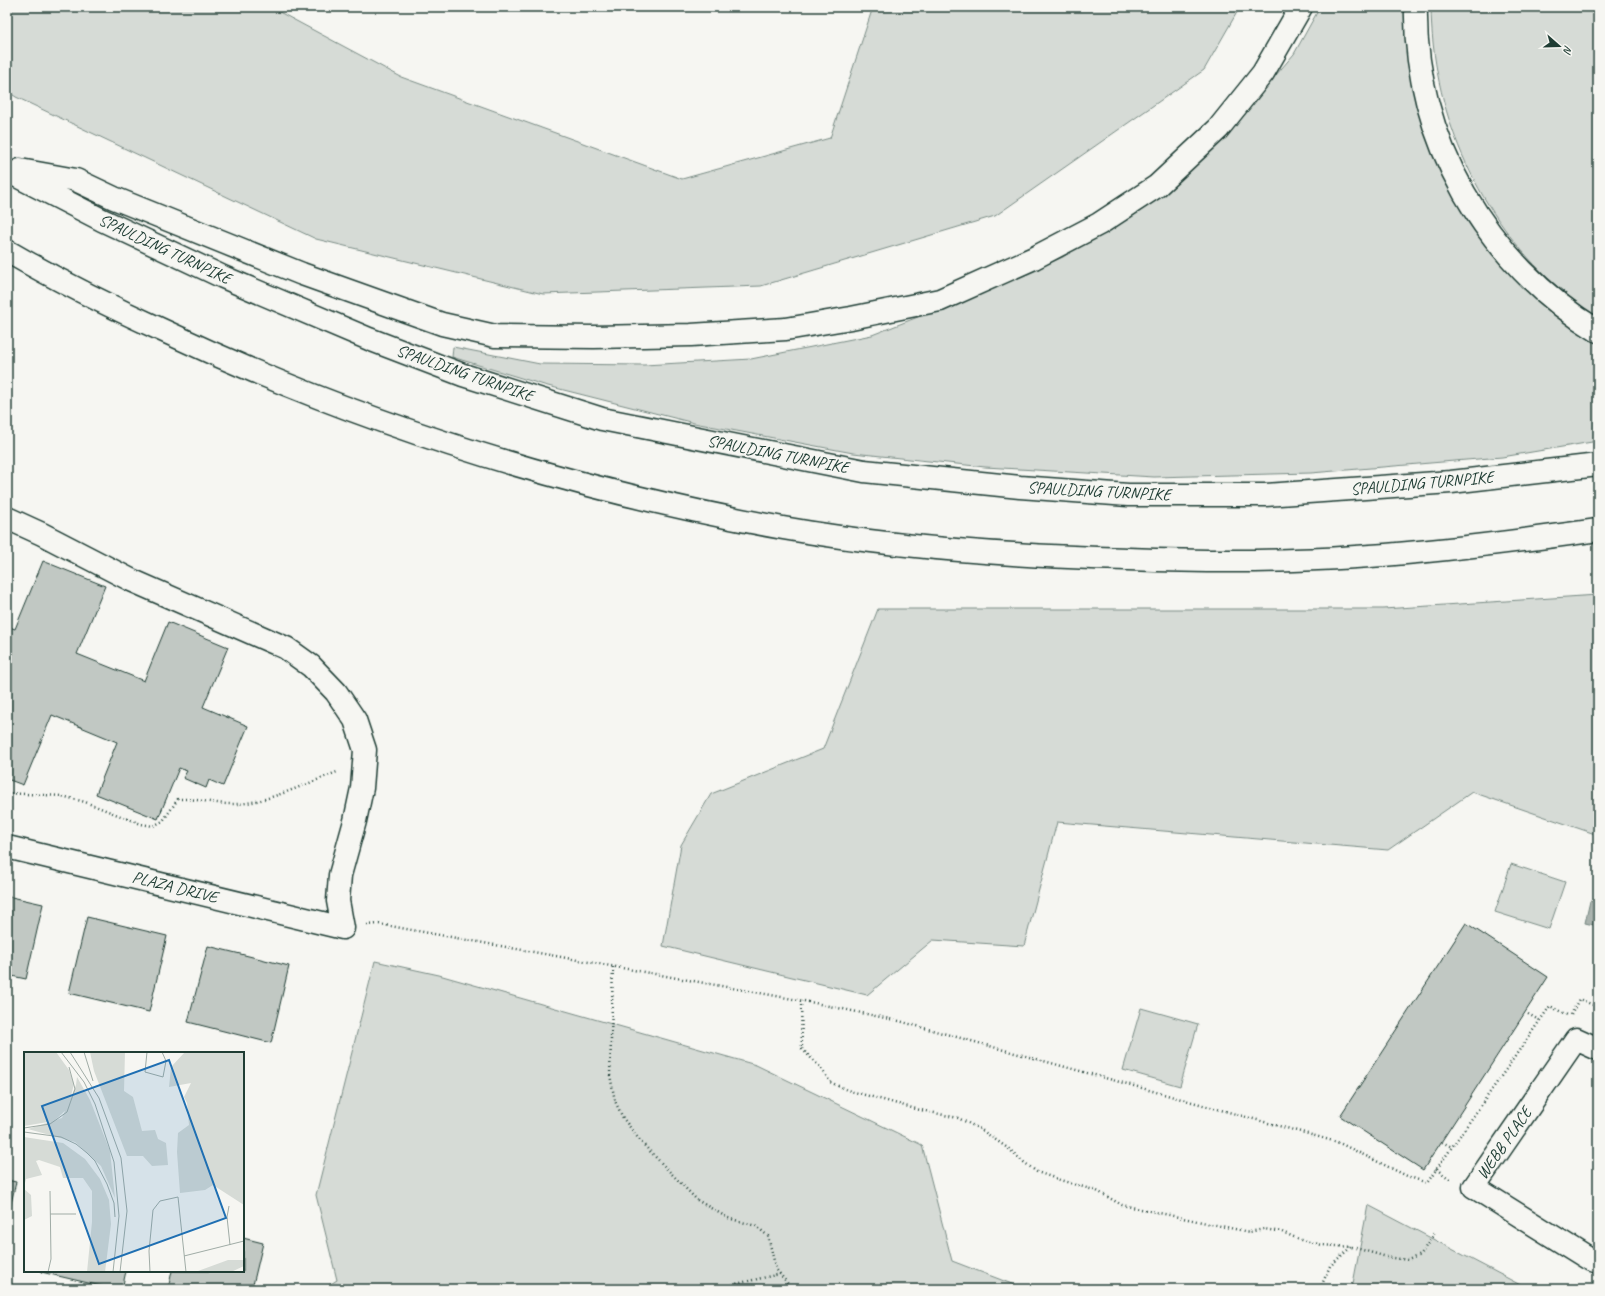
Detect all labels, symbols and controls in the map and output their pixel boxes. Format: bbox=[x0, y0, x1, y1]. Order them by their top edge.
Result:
north arrow bbox=[1539, 26, 1579, 66]
text: N bbox=[1560, 44, 1576, 57]
street label: SPAULDING TURNPIKE bbox=[95, 209, 237, 290]
street label: SPAULDING TURNPIKE bbox=[394, 340, 539, 407]
street label: SPAULDING TURNPIKE bbox=[705, 430, 853, 479]
street label: SPAULDING TURNPIKE bbox=[1350, 466, 1497, 500]
street label: SPAULDING TURNPIKE bbox=[1027, 477, 1174, 505]
street label: PLAZA DRIVE bbox=[130, 866, 222, 908]
inset map bbox=[24, 1052, 244, 1272]
street label: WEBB PLACE bbox=[1472, 1101, 1538, 1183]

